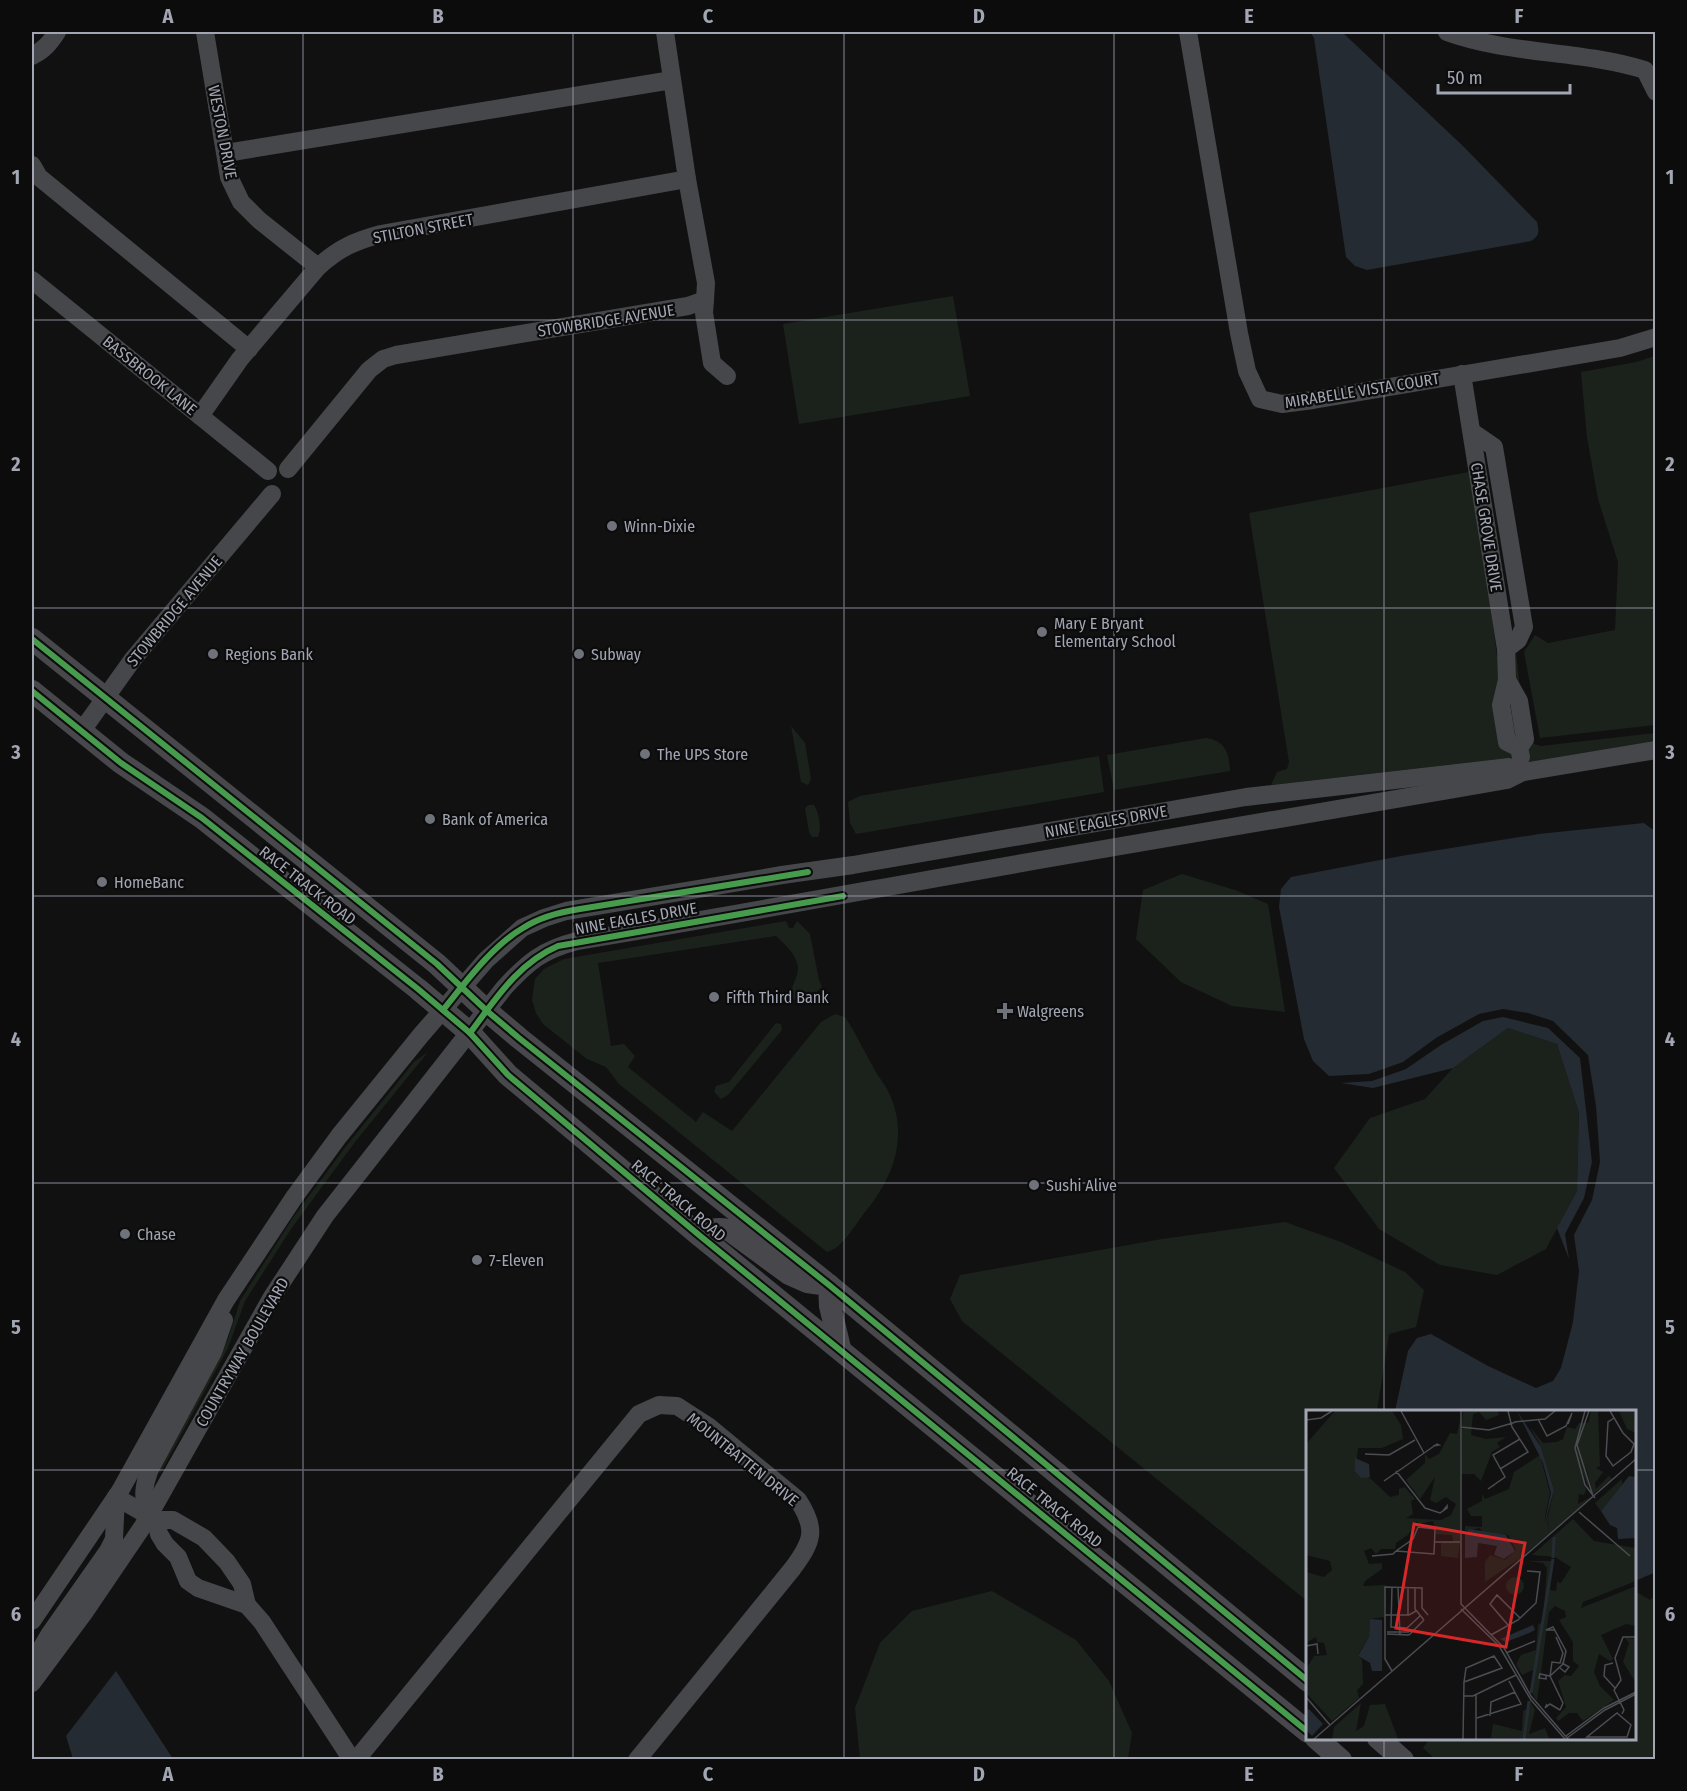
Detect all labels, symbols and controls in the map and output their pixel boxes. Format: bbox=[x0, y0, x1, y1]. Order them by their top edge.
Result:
text: A bbox=[162, 4, 175, 28]
text: B bbox=[432, 4, 444, 28]
text: C bbox=[703, 4, 714, 28]
text: D bbox=[973, 4, 985, 28]
text: E bbox=[1244, 4, 1254, 28]
text: F bbox=[1515, 4, 1524, 28]
scale bar bbox=[1438, 57, 1570, 95]
text: 50 m bbox=[1447, 67, 1483, 89]
street label: WESTON DRIVE bbox=[204, 84, 241, 181]
text: 1 bbox=[12, 165, 20, 189]
text: 1 bbox=[1666, 165, 1674, 189]
street label: STILTON STREET bbox=[371, 209, 475, 247]
street label: STOWBRIDGE AVENUE bbox=[536, 300, 676, 341]
street label: BASSBROOK LANE bbox=[99, 332, 200, 419]
street label: MIRABELLE VISTA COURT bbox=[1283, 369, 1441, 412]
text: 2 bbox=[10, 452, 21, 476]
text: 2 bbox=[1664, 452, 1675, 476]
street label: CHASE GROVE DRIVE bbox=[1467, 461, 1506, 593]
place label: Winn-Dixie bbox=[624, 517, 695, 536]
marker: Winn-Dixie bbox=[605, 519, 619, 533]
street label: STOWBRIDGE AVENUE bbox=[123, 552, 226, 670]
place label: Mary E Bryant Elementary School bbox=[1054, 614, 1176, 651]
marker: Mary E Bryant Elementary School bbox=[1035, 625, 1049, 639]
place label: Regions Bank bbox=[225, 645, 313, 664]
place label: Subway bbox=[591, 645, 642, 664]
marker: Regions Bank bbox=[206, 647, 220, 661]
marker: Subway bbox=[572, 647, 586, 661]
text: 3 bbox=[10, 740, 21, 764]
text: 3 bbox=[1664, 740, 1675, 764]
place label: The UPS Store bbox=[657, 745, 748, 764]
marker: The UPS Store bbox=[638, 747, 652, 761]
street label: NINE EAGLES DRIVE bbox=[1043, 801, 1169, 842]
place label: Bank of America bbox=[442, 810, 548, 829]
marker: Bank of America bbox=[423, 812, 437, 826]
street label: RACE TRACK ROAD bbox=[256, 842, 360, 929]
place label: HomeBanc bbox=[114, 873, 184, 892]
marker: HomeBanc bbox=[95, 875, 109, 889]
street label: NINE EAGLES DRIVE bbox=[573, 898, 699, 939]
place label: Fifth Third Bank bbox=[726, 988, 829, 1007]
marker: Fifth Third Bank bbox=[707, 990, 721, 1004]
place label: Walgreens bbox=[1017, 1002, 1084, 1021]
marker: Walgreens bbox=[998, 1004, 1012, 1018]
text: 4 bbox=[11, 1027, 21, 1051]
text: 4 bbox=[1665, 1027, 1675, 1051]
street label: RACE TRACK ROAD bbox=[628, 1155, 730, 1245]
place label: Sushi Alive bbox=[1046, 1176, 1117, 1195]
marker: Sushi Alive bbox=[1027, 1178, 1041, 1192]
place label: Chase bbox=[137, 1225, 176, 1244]
marker: Chase bbox=[118, 1227, 132, 1241]
place label: 7-Eleven bbox=[489, 1251, 544, 1270]
marker: 7-Eleven bbox=[470, 1253, 484, 1267]
street label: COUNTRYWAY BOULEVARD bbox=[192, 1274, 293, 1430]
text: 5 bbox=[11, 1315, 21, 1339]
text: 5 bbox=[1665, 1315, 1675, 1339]
street label: MOUNTBATTEN DRIVE bbox=[683, 1409, 802, 1510]
inset map bbox=[1306, 1410, 1636, 1740]
street label: RACE TRACK ROAD bbox=[1003, 1463, 1106, 1552]
text: 6 bbox=[11, 1602, 21, 1626]
text: 6 bbox=[1665, 1602, 1675, 1626]
text: A bbox=[162, 1762, 175, 1786]
text: B bbox=[432, 1762, 444, 1786]
text: C bbox=[703, 1762, 714, 1786]
text: D bbox=[973, 1762, 985, 1786]
text: E bbox=[1244, 1762, 1254, 1786]
text: F bbox=[1515, 1762, 1524, 1786]

